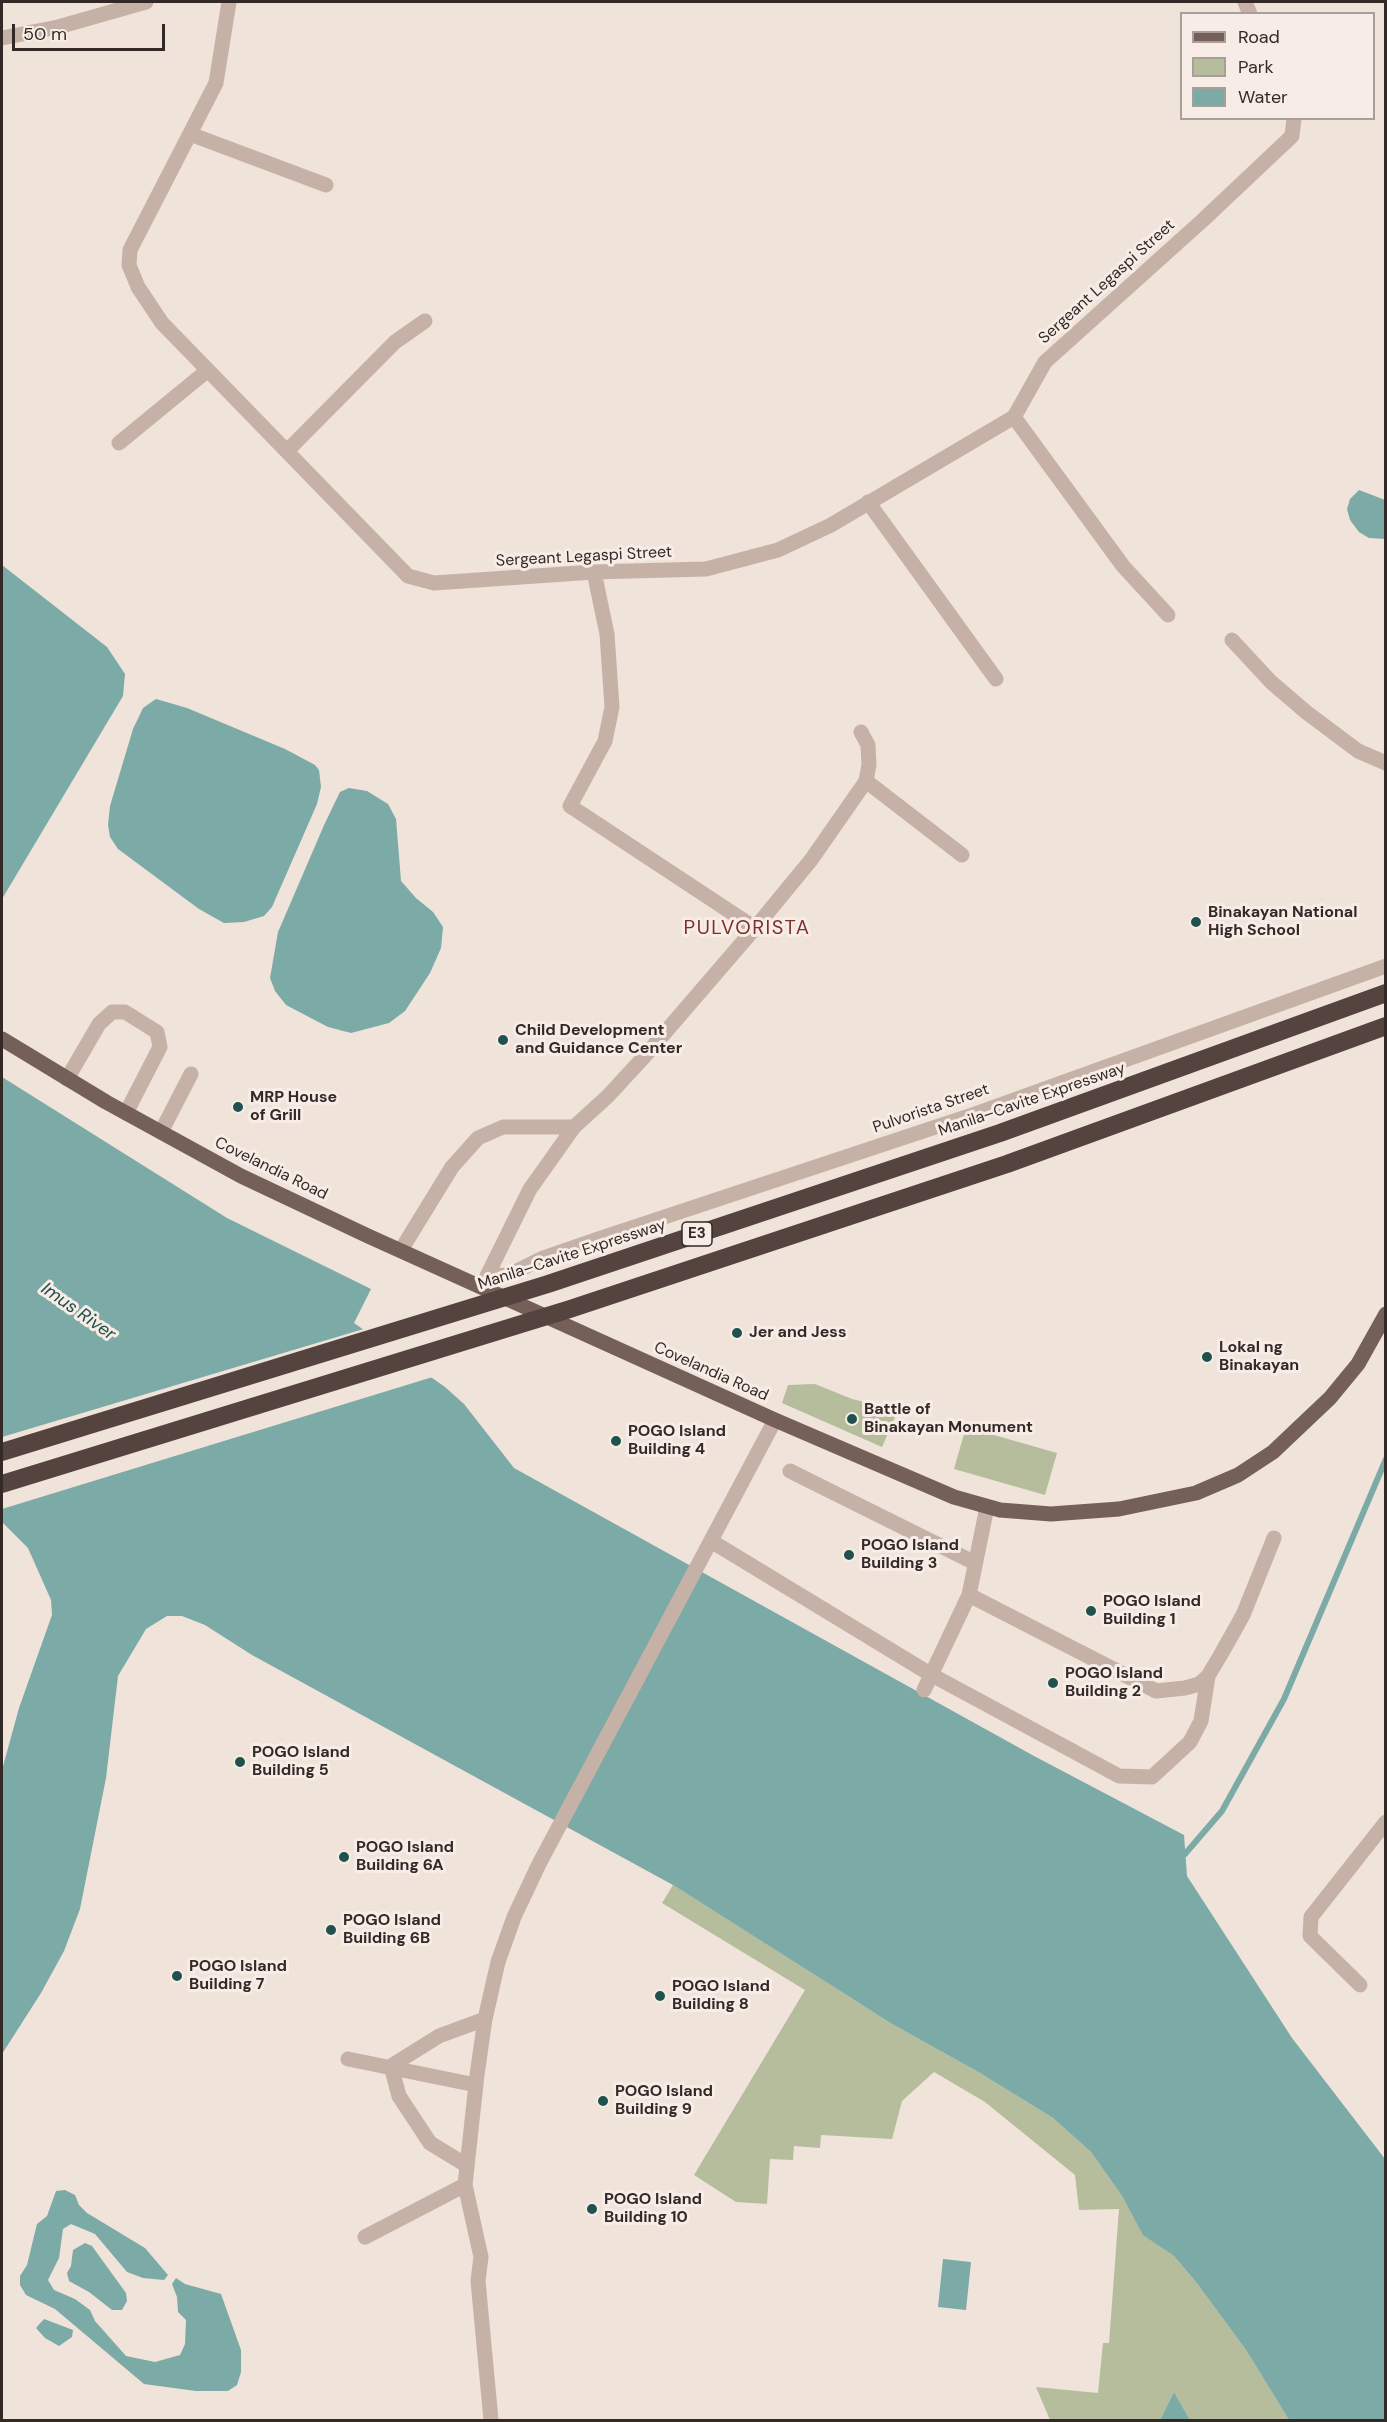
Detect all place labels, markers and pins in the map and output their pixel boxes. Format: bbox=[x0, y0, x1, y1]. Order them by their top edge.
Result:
place label: Binakayan National High School bbox=[1208, 903, 1357, 941]
marker: Binakayan National High School bbox=[1189, 915, 1203, 929]
place label: Child Development and Guidance Center bbox=[515, 1021, 682, 1059]
marker: Child Development and Guidance Center bbox=[496, 1033, 510, 1047]
place label: MRP House of Grill bbox=[250, 1088, 337, 1126]
marker: MRP House of Grill bbox=[231, 1100, 245, 1114]
place label: Jer and Jess bbox=[749, 1323, 846, 1343]
marker: Jer and Jess bbox=[730, 1326, 744, 1340]
place label: Lokal ng Binakayan bbox=[1219, 1338, 1299, 1376]
marker: Lokal ng Binakayan bbox=[1200, 1350, 1214, 1364]
place label: Battle of Binakayan Monument bbox=[864, 1400, 1033, 1438]
marker: Battle of Binakayan Monument bbox=[845, 1412, 859, 1426]
place label: POGO Island Building 4 bbox=[628, 1422, 726, 1460]
marker: POGO Island Building 4 bbox=[609, 1434, 623, 1448]
place label: POGO Island Building 3 bbox=[861, 1536, 959, 1574]
marker: POGO Island Building 3 bbox=[842, 1548, 856, 1562]
place label: POGO Island Building 1 bbox=[1103, 1592, 1201, 1630]
marker: POGO Island Building 1 bbox=[1084, 1604, 1098, 1618]
place label: POGO Island Building 2 bbox=[1065, 1664, 1163, 1702]
marker: POGO Island Building 2 bbox=[1046, 1676, 1060, 1690]
place label: POGO Island Building 5 bbox=[252, 1743, 350, 1781]
marker: POGO Island Building 5 bbox=[233, 1755, 247, 1769]
place label: POGO Island Building 6A bbox=[356, 1838, 454, 1876]
marker: POGO Island Building 6A bbox=[337, 1850, 351, 1864]
place label: POGO Island Building 6B bbox=[343, 1911, 441, 1949]
marker: POGO Island Building 6B bbox=[324, 1923, 338, 1937]
place label: POGO Island Building 7 bbox=[189, 1957, 287, 1995]
marker: POGO Island Building 7 bbox=[170, 1969, 184, 1983]
place label: POGO Island Building 8 bbox=[672, 1977, 770, 2015]
marker: POGO Island Building 8 bbox=[653, 1989, 667, 2003]
place label: POGO Island Building 9 bbox=[615, 2082, 713, 2120]
marker: POGO Island Building 9 bbox=[596, 2094, 610, 2108]
place label: POGO Island Building 10 bbox=[604, 2190, 702, 2228]
marker: POGO Island Building 10 bbox=[585, 2202, 599, 2216]

